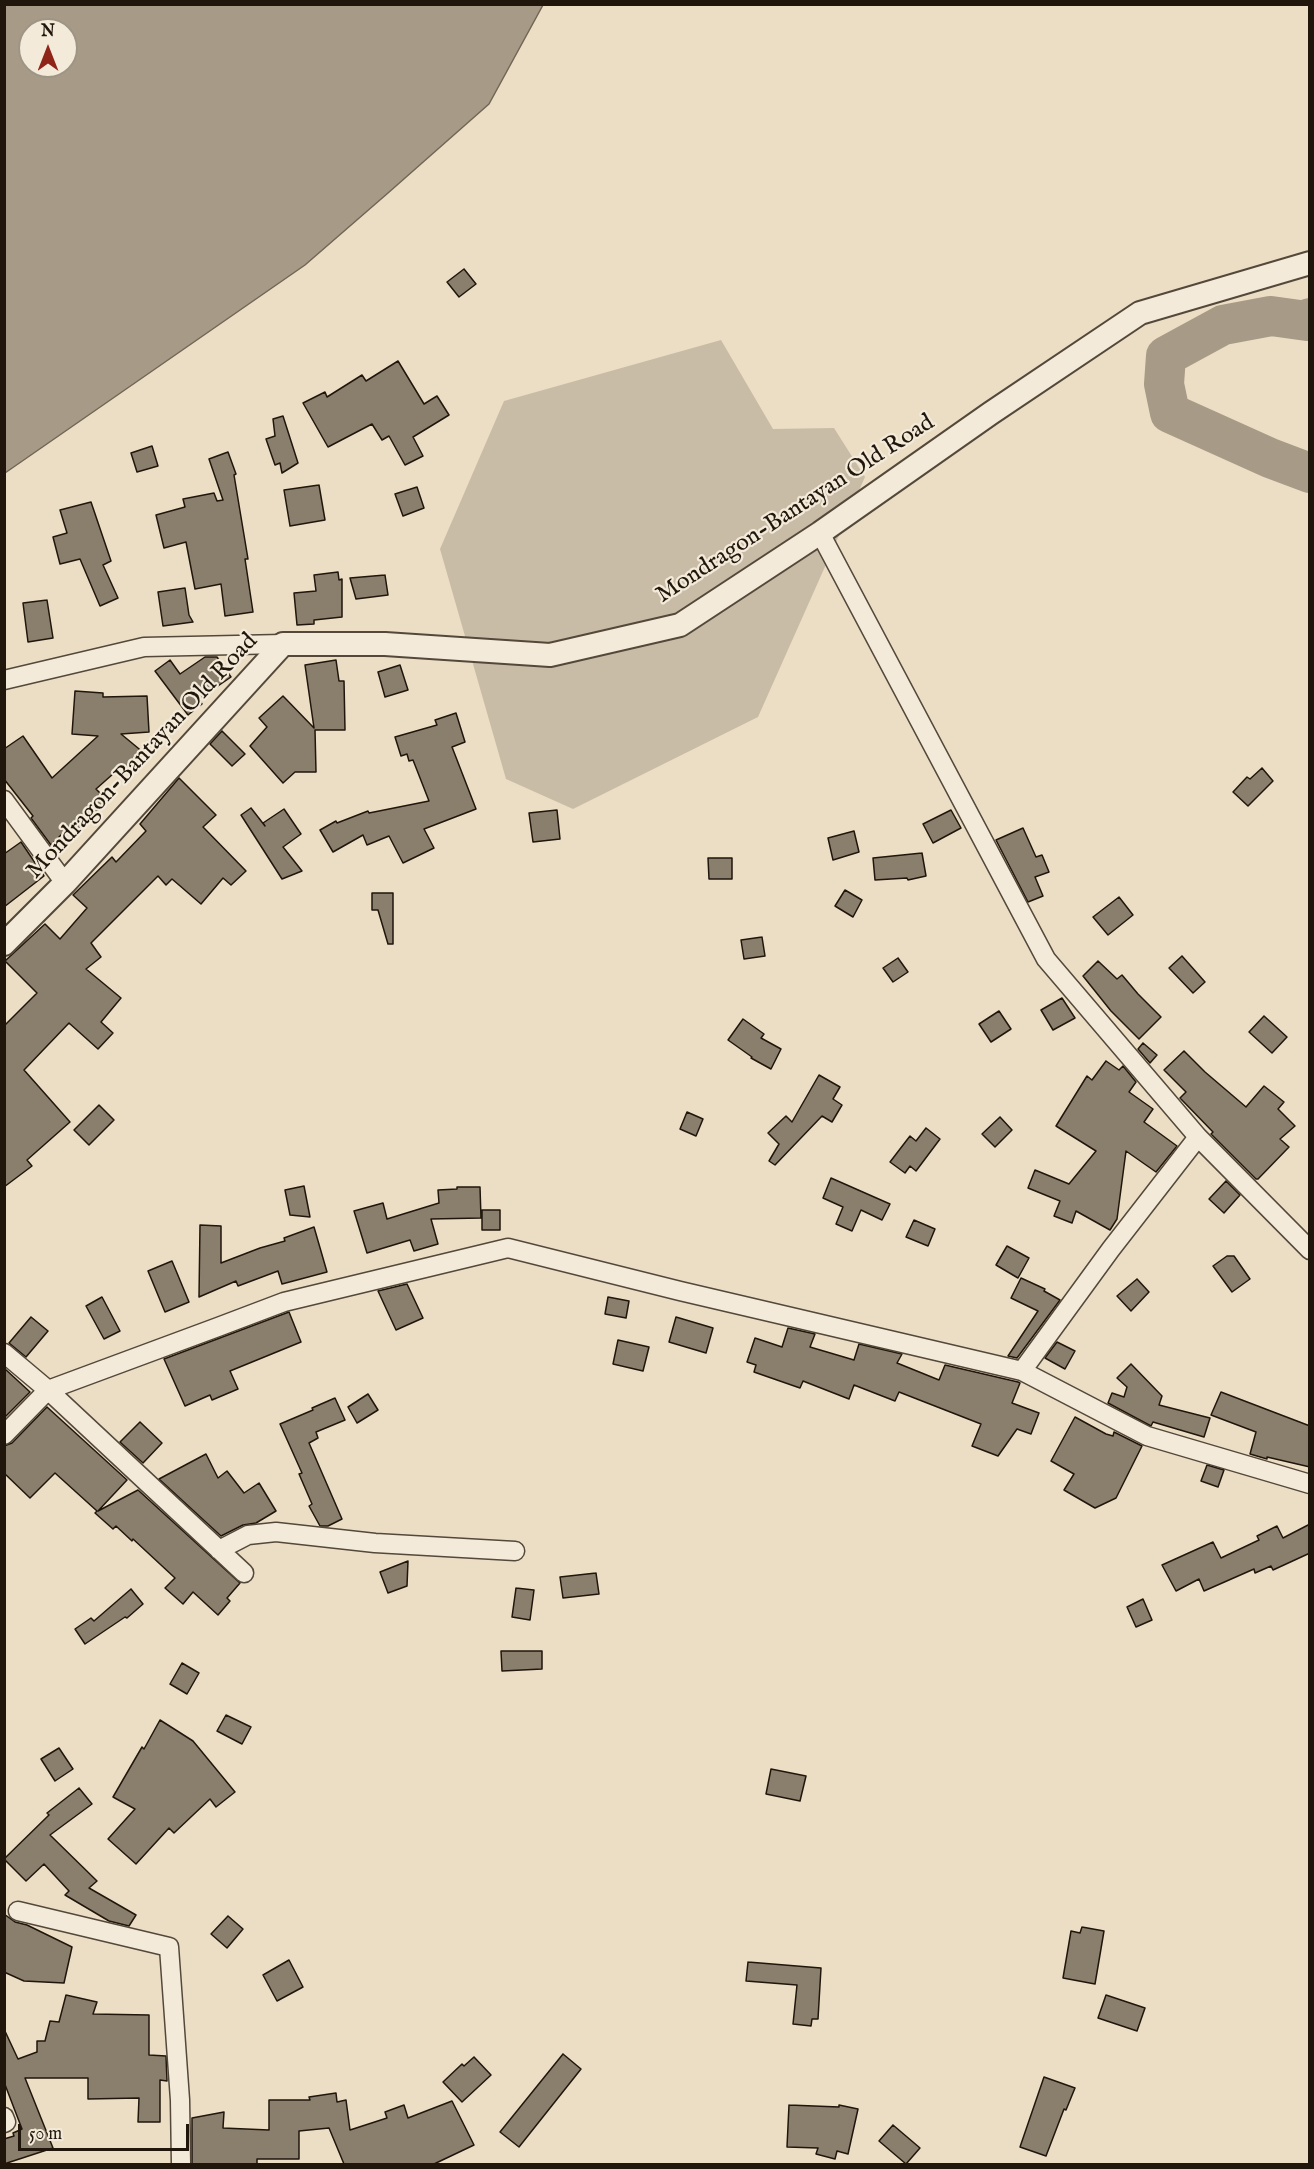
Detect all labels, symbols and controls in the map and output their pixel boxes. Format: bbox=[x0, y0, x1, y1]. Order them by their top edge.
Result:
north arrow bbox=[18, 18, 78, 78]
text: N bbox=[41, 22, 55, 42]
street label: Mondragon-Bantayan Old Road bbox=[652, 409, 940, 611]
street label: Mondragon-Bantayan Old Road bbox=[21, 628, 265, 886]
scale bar bbox=[21, 2112, 192, 2150]
text: 50 m bbox=[29, 2123, 62, 2146]

